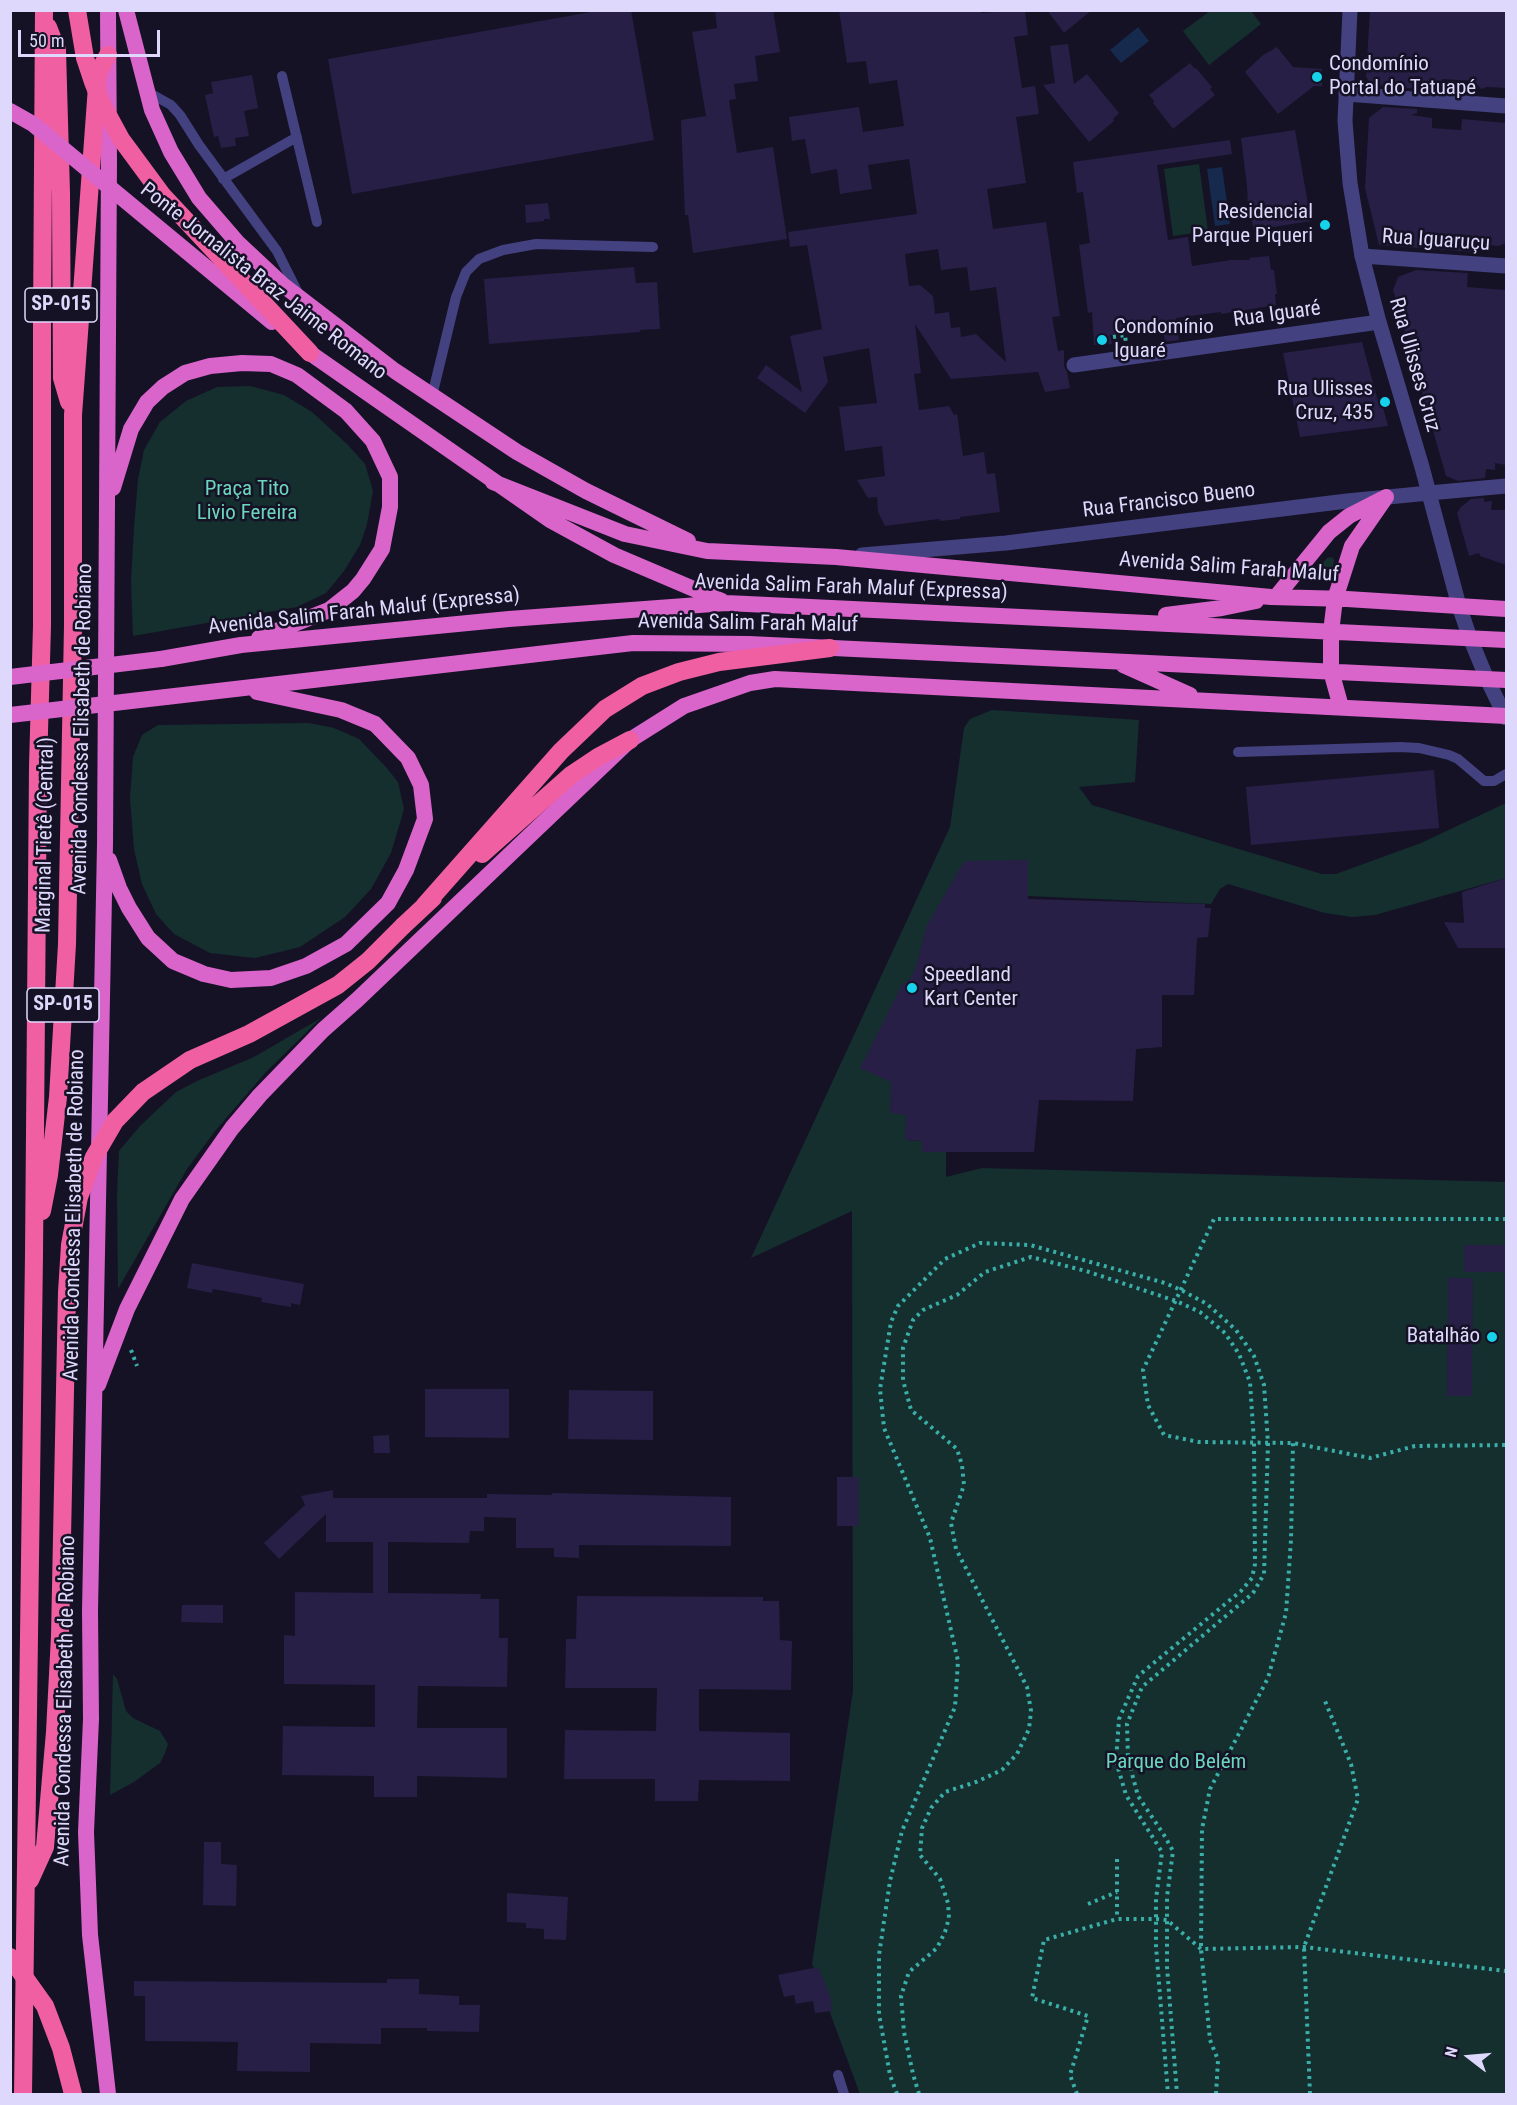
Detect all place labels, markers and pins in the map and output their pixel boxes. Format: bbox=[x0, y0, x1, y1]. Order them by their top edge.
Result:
place label: Condomínio Portal do Tatuapé bbox=[1329, 52, 1476, 102]
marker: Condomínio Portal do Tatuapé bbox=[1310, 70, 1324, 84]
place label: Residencial Parque Piqueri bbox=[1192, 200, 1313, 250]
marker: Residencial Parque Piqueri bbox=[1318, 218, 1332, 232]
place label: Condomínio Iguaré bbox=[1114, 315, 1214, 365]
marker: Condomínio Iguaré bbox=[1095, 333, 1109, 347]
place label: Rua Ulisses Cruz, 435 bbox=[1277, 377, 1373, 427]
marker: Rua Ulisses Cruz, 435 bbox=[1378, 395, 1392, 409]
place label: Speedland Kart Center bbox=[924, 963, 1018, 1013]
marker: Speedland Kart Center bbox=[905, 981, 919, 995]
place label: Batalhão bbox=[1407, 1324, 1480, 1350]
marker: Batalhão bbox=[1485, 1330, 1499, 1344]

